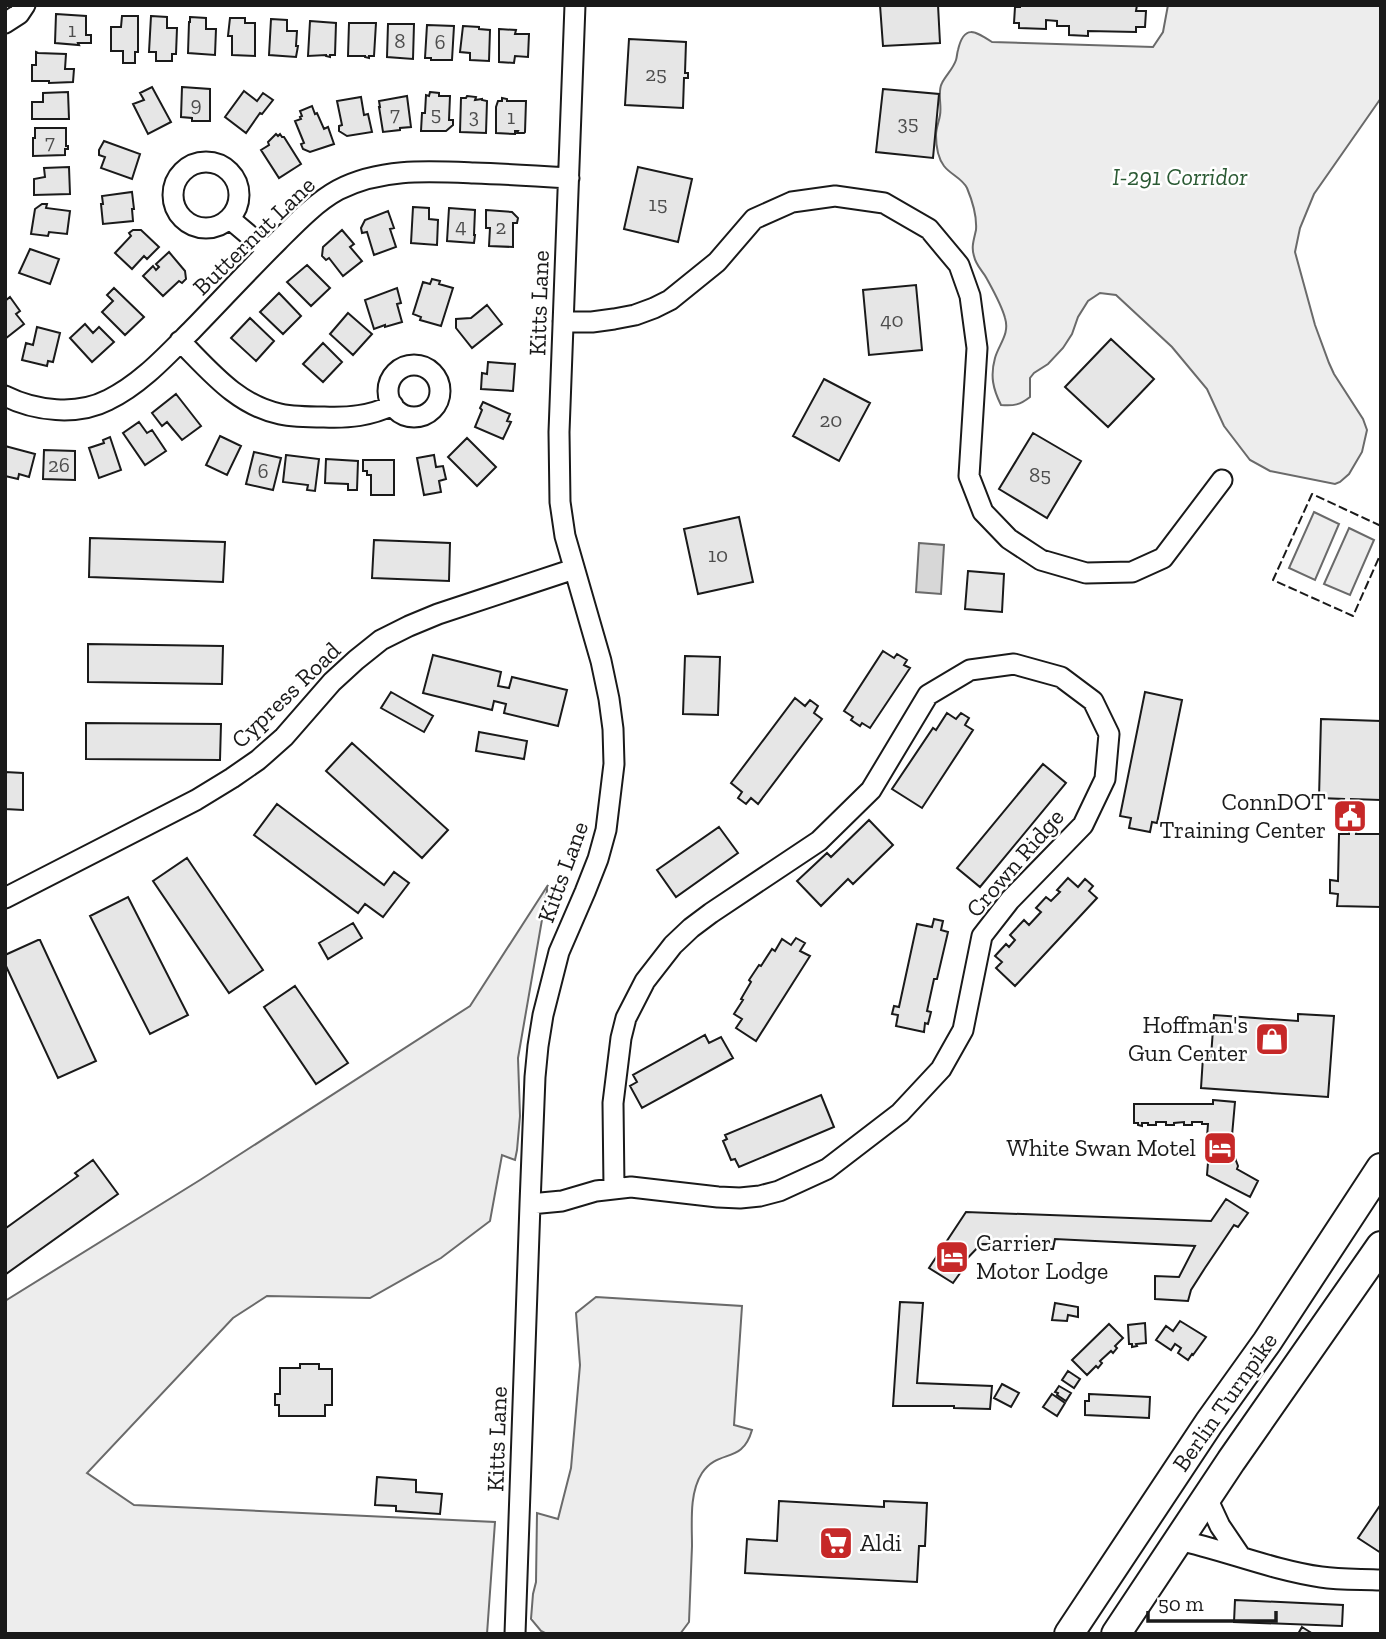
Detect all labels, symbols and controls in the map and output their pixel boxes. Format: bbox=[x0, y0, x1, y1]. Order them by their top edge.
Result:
house number: 1 bbox=[68, 17, 76, 42]
house number: 8 bbox=[394, 28, 406, 53]
house number: 6 bbox=[434, 29, 446, 54]
house number: 25 bbox=[645, 61, 667, 86]
house number: 9 bbox=[190, 91, 202, 116]
house number: 7 bbox=[390, 101, 400, 126]
house number: 5 bbox=[431, 101, 441, 126]
house number: 3 bbox=[469, 103, 479, 128]
house number: 1 bbox=[507, 104, 515, 129]
house number: 35 bbox=[897, 110, 919, 135]
house number: 7 bbox=[45, 129, 55, 154]
park label: I-291 Corridor bbox=[1113, 162, 1248, 191]
street label: Butternut Lane bbox=[187, 170, 321, 301]
house number: 15 bbox=[649, 191, 667, 216]
house number: 4 bbox=[455, 213, 467, 238]
house number: 2 bbox=[496, 214, 506, 239]
street label: Kitts Lane bbox=[522, 250, 555, 356]
house number: 40 bbox=[880, 307, 904, 332]
house number: 20 bbox=[820, 407, 842, 432]
house number: 26 bbox=[48, 452, 70, 477]
house number: 6 bbox=[257, 458, 269, 483]
house number: 85 bbox=[1029, 462, 1051, 487]
house number: 10 bbox=[708, 542, 728, 567]
street label: Cypress Road bbox=[225, 635, 346, 754]
place label: ConnDOT Training Center bbox=[1159, 787, 1326, 844]
public building icon: ConnDOT Training Center bbox=[1331, 797, 1369, 835]
street label: Crown Ridge bbox=[960, 802, 1070, 923]
street label: Kitts Lane bbox=[531, 817, 594, 926]
place label: Hoffman's Gun Center bbox=[1128, 1010, 1248, 1067]
shop icon: Hoffman's Gun Center bbox=[1253, 1020, 1291, 1058]
hotel icon: White Swan Motel bbox=[1201, 1129, 1239, 1167]
place label: White Swan Motel bbox=[1006, 1133, 1196, 1162]
place label: Carrier Motor Lodge bbox=[976, 1228, 1108, 1285]
hotel icon: Carrier Motor Lodge bbox=[933, 1238, 971, 1276]
street label: Berlin Turnpike bbox=[1166, 1327, 1283, 1477]
street label: Kitts Lane bbox=[480, 1386, 513, 1492]
supermarket icon: Aldi bbox=[817, 1524, 855, 1562]
place label: Aldi bbox=[860, 1528, 902, 1557]
scale bar bbox=[1148, 1580, 1276, 1624]
text: 50 m bbox=[1158, 1591, 1204, 1616]

